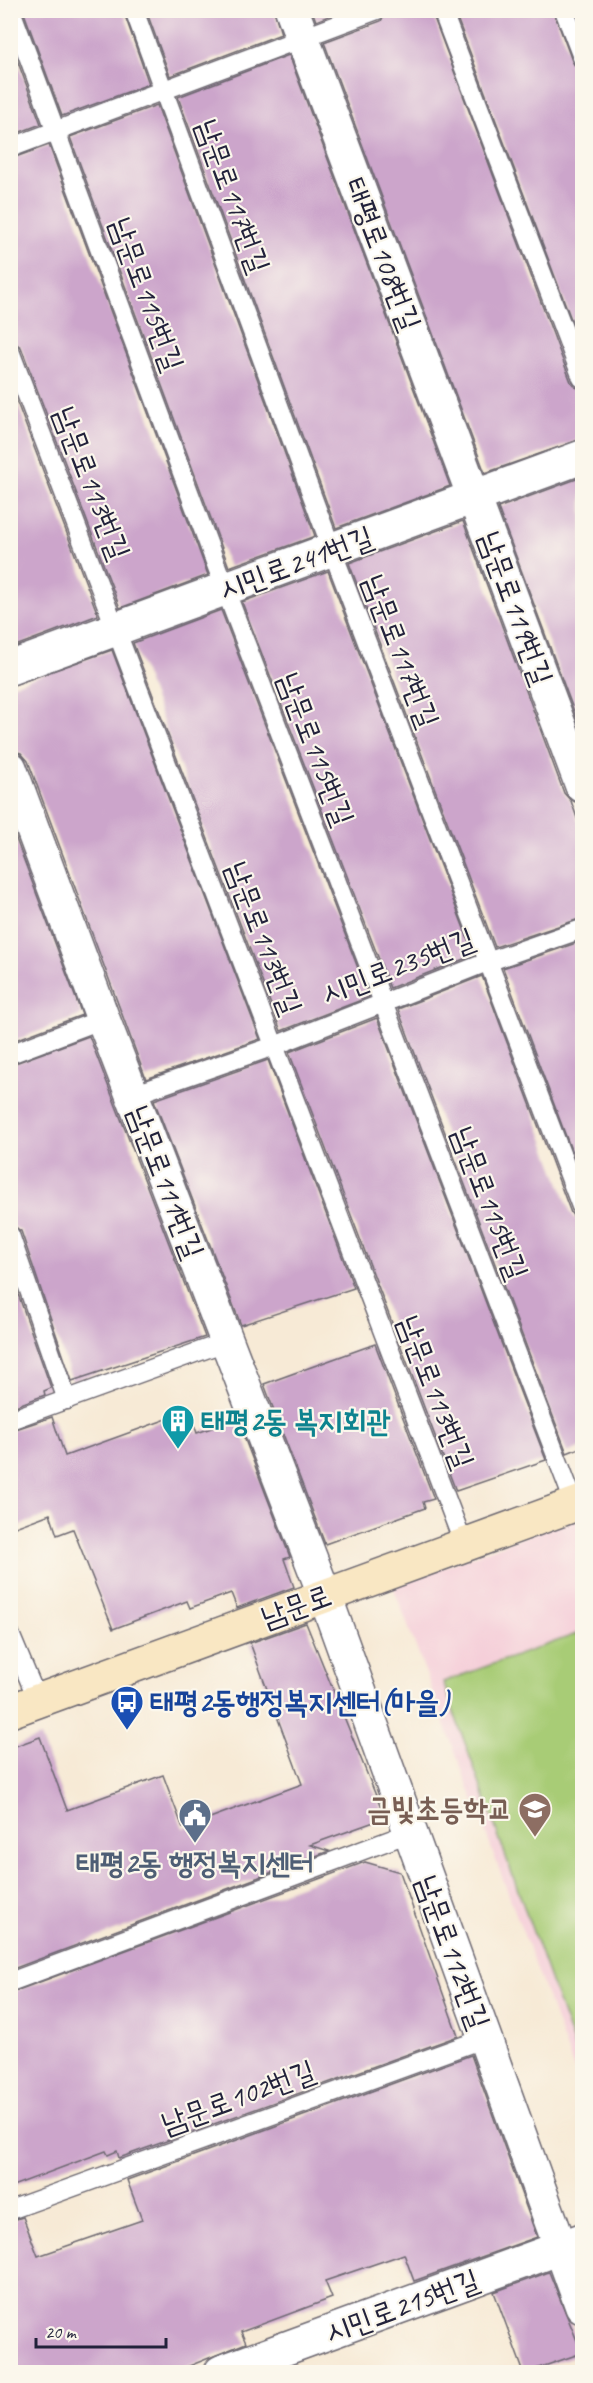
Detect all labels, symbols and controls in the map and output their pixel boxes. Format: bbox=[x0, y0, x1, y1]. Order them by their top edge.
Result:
street label: 남문로117번길 bbox=[188, 114, 278, 278]
street label: 태평로108번길 bbox=[336, 172, 430, 336]
street label: 남문로115번길 bbox=[102, 212, 192, 376]
street label: 남문로113번길 bbox=[45, 401, 139, 565]
street label: 시민로241번길 bbox=[214, 518, 378, 608]
street label: 남문로119번길 bbox=[471, 526, 561, 690]
street label: 남문로117번길 bbox=[354, 569, 448, 733]
street label: 남문로115번길 bbox=[269, 667, 363, 831]
street label: 남문로113번길 bbox=[217, 856, 311, 1020]
street label: 시민로235번길 bbox=[316, 919, 480, 1013]
street label: 남문로111번길 bbox=[119, 1100, 213, 1264]
street label: 남문로115번길 bbox=[443, 1121, 537, 1285]
street label: 남문로113번길 bbox=[389, 1310, 483, 1474]
place label: 태평2동 복지회관 bbox=[201, 1402, 391, 1440]
building icon: 태평2동 복지회관 bbox=[160, 1403, 196, 1450]
street label: 남문로 bbox=[255, 1576, 337, 1636]
place label: 태평2동행정복지센터(마을) bbox=[150, 1683, 451, 1721]
bus stop icon: 태평2동행정복지센터(마을) bbox=[109, 1684, 145, 1731]
place label: 금빛초등학교 bbox=[367, 1790, 512, 1828]
school or university icon: 금빛초등학교 bbox=[517, 1791, 553, 1838]
public building icon: 태평2동 행정복지센터 bbox=[177, 1797, 213, 1844]
place label: 태평2동 행정복지센터 bbox=[76, 1844, 314, 1882]
street label: 남문로112번길 bbox=[408, 1870, 498, 2034]
street label: 남문로102번길 bbox=[156, 2052, 320, 2142]
street label: 시민로215번길 bbox=[320, 2261, 484, 2351]
scale bar bbox=[36, 2311, 166, 2349]
text: 20 m bbox=[45, 2321, 78, 2343]

